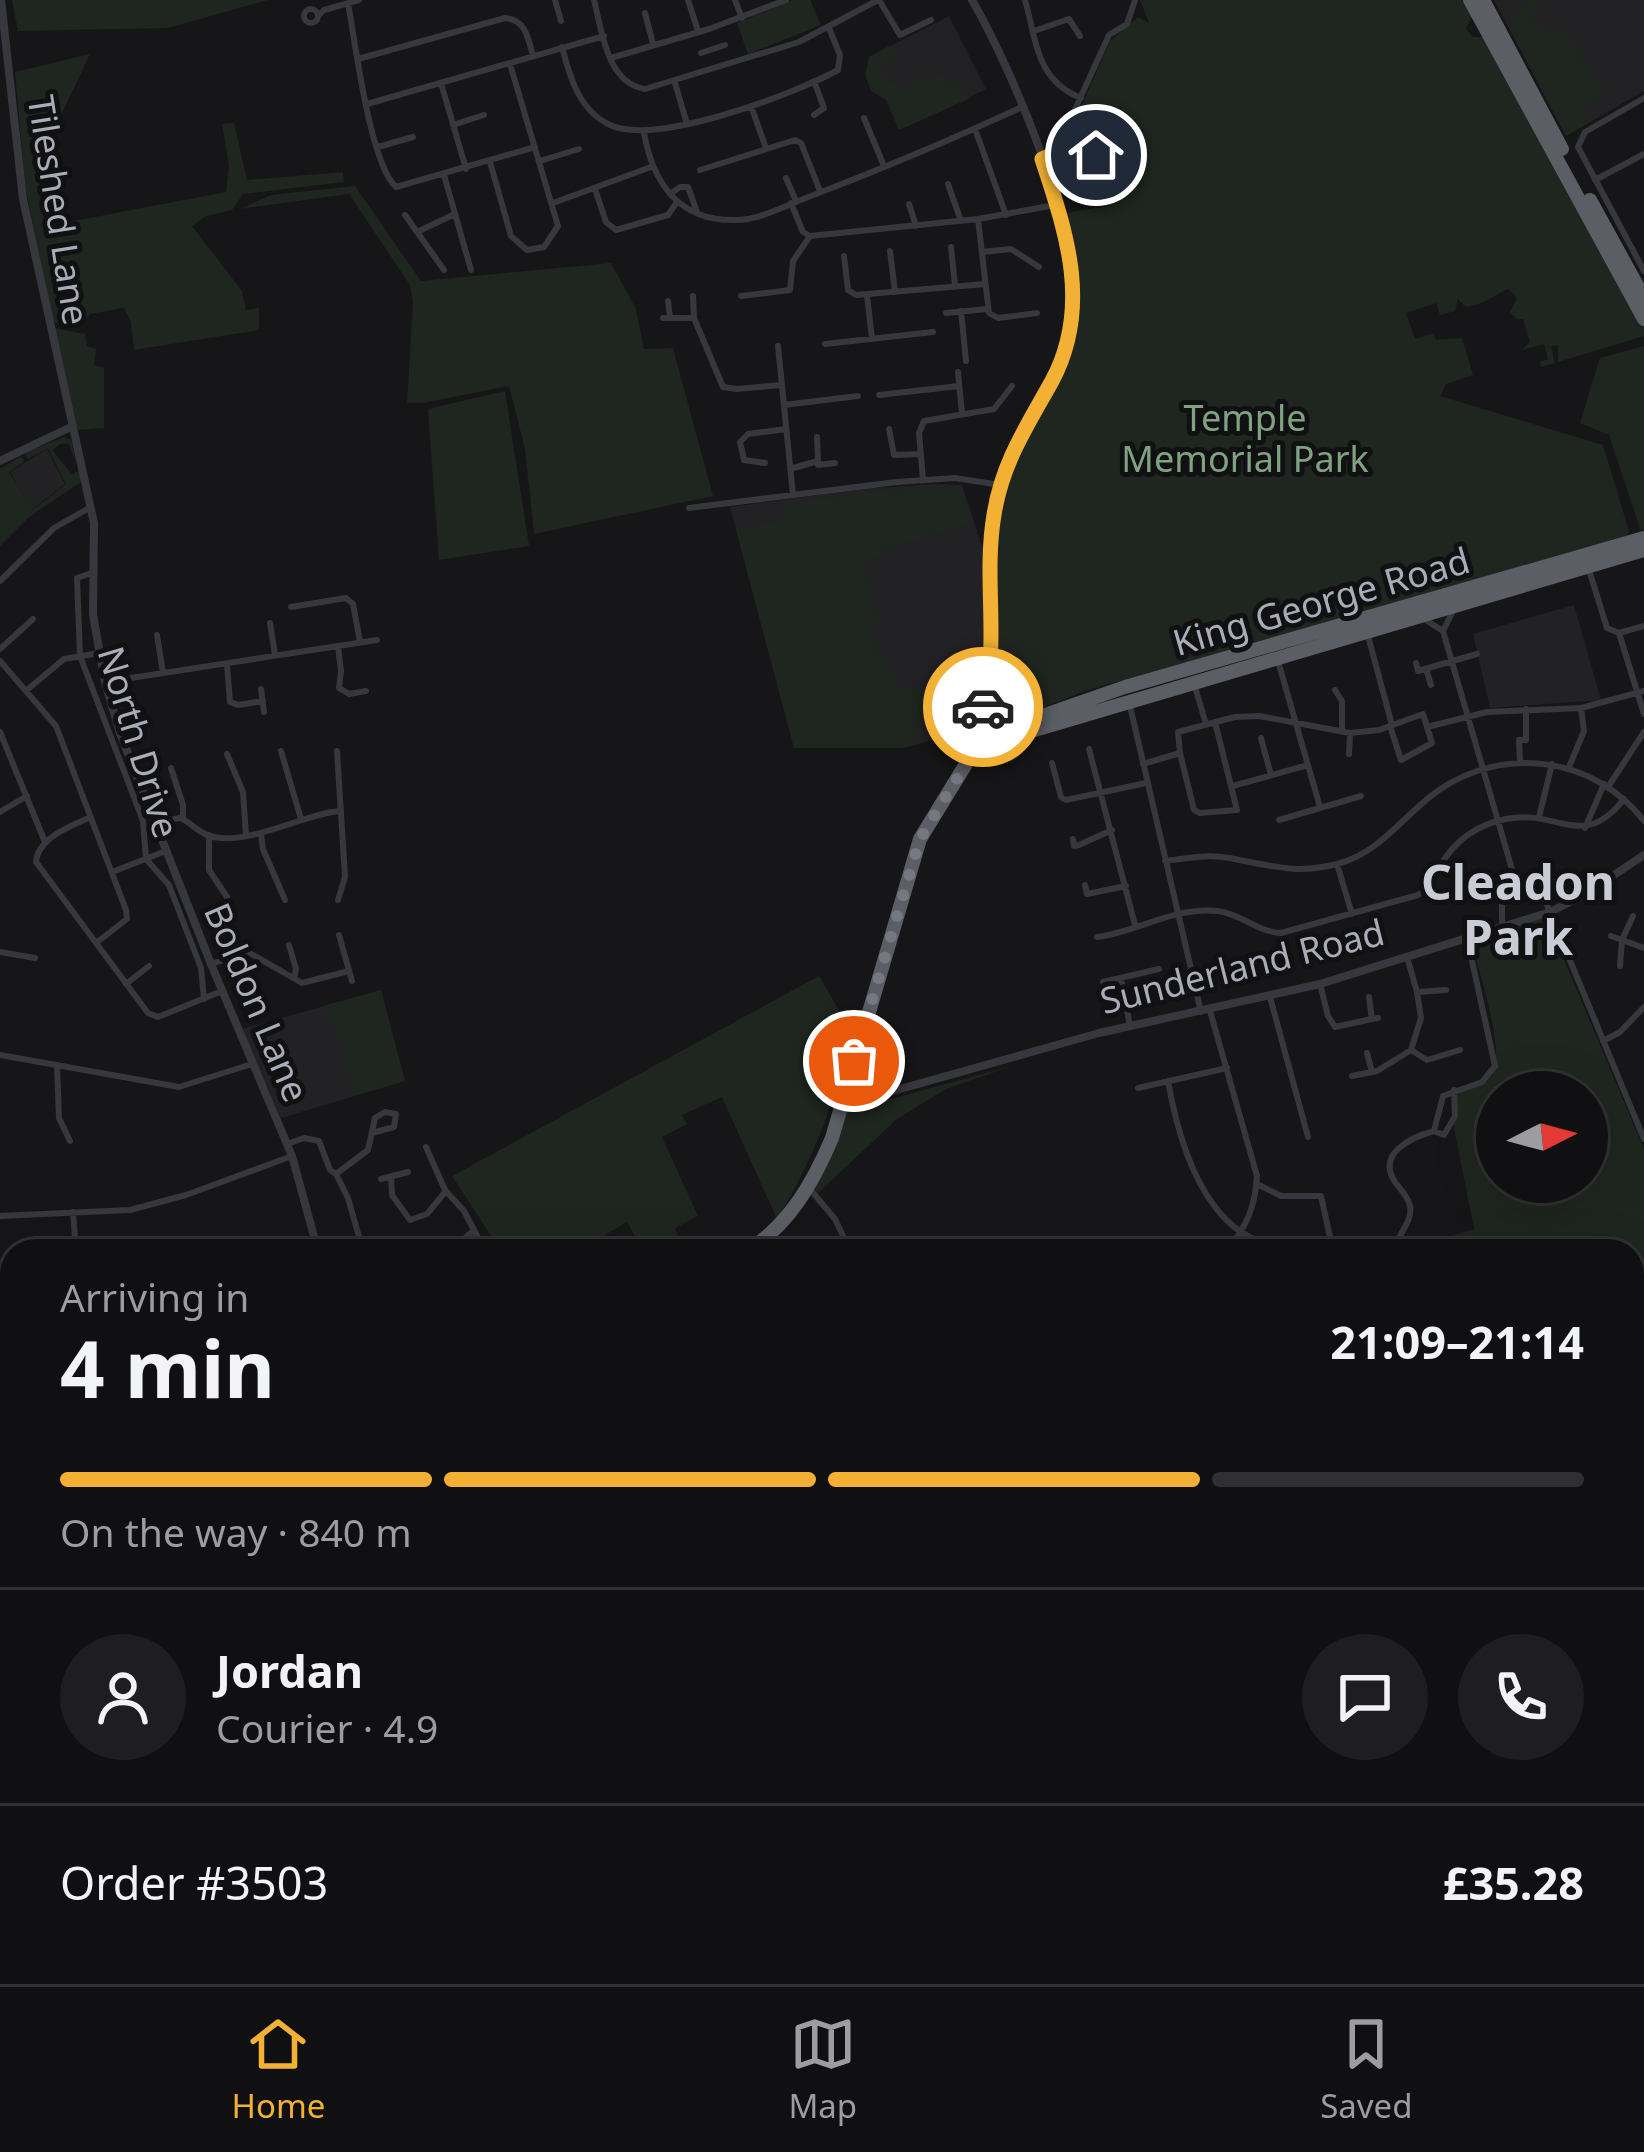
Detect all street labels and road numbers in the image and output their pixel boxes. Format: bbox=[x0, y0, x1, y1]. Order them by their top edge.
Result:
street label: Tileshed Lane bbox=[17, 92, 101, 328]
street label: King George Road bbox=[1167, 535, 1475, 667]
street label: North Drive bbox=[87, 640, 191, 844]
street label: Boldon Lane bbox=[193, 895, 321, 1109]
street label: Sunderland Road bbox=[1095, 907, 1389, 1025]

